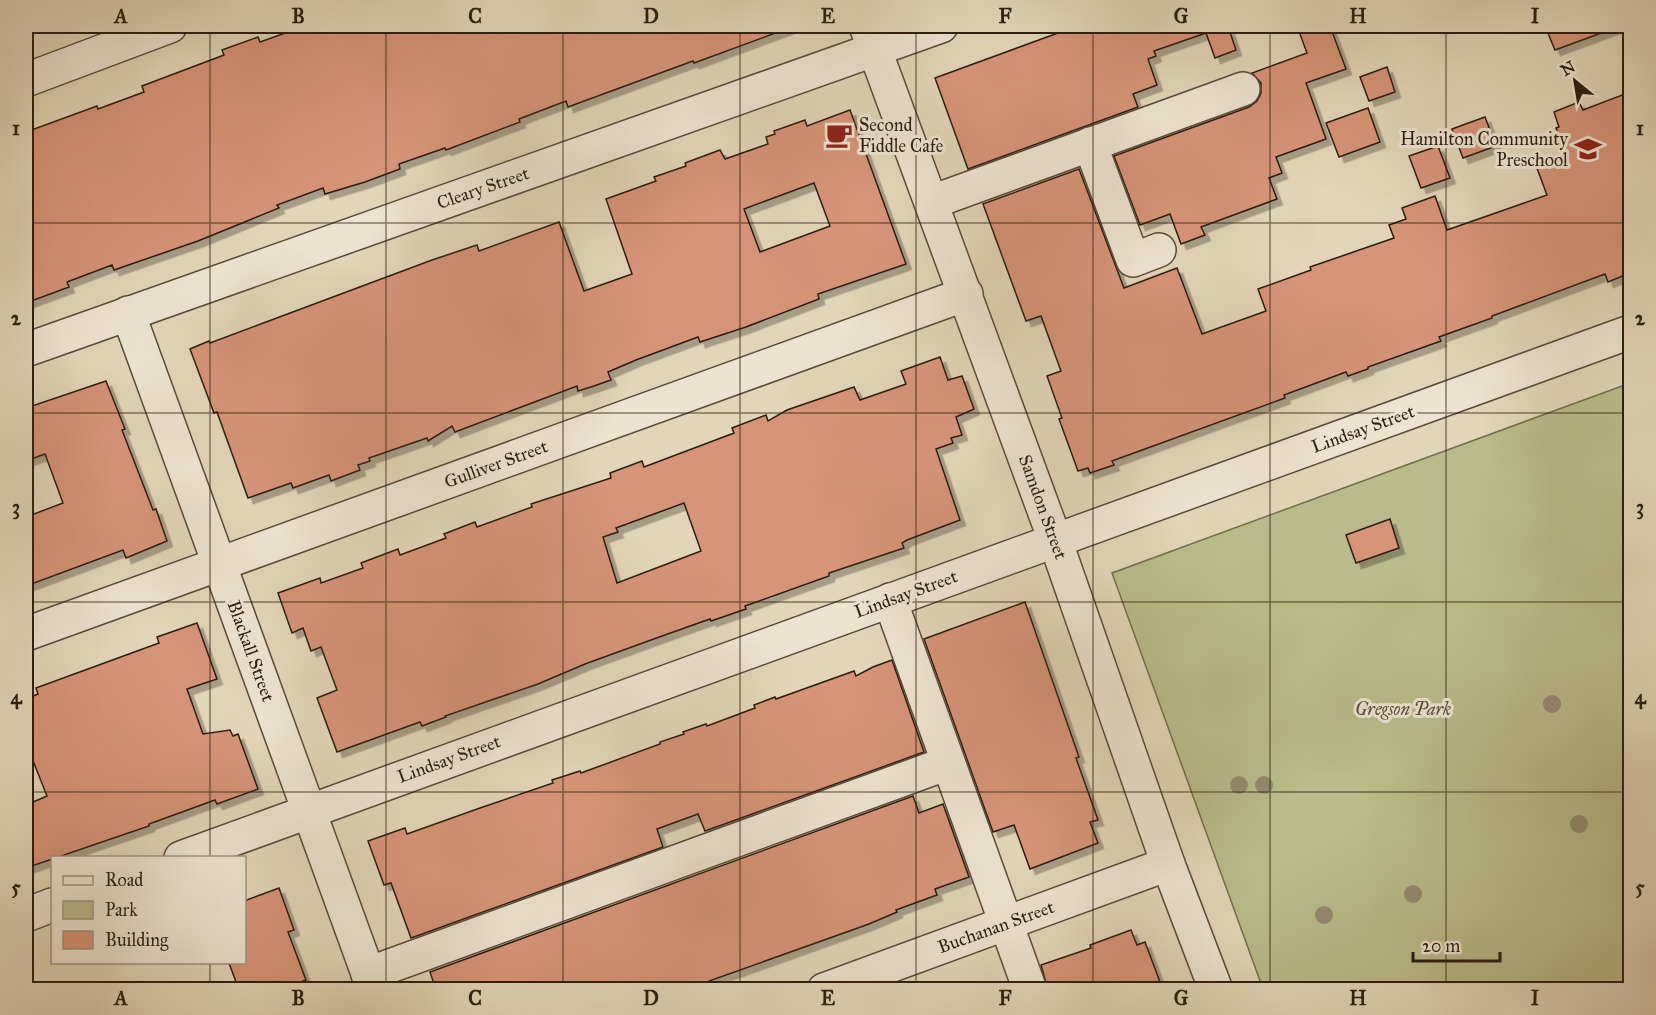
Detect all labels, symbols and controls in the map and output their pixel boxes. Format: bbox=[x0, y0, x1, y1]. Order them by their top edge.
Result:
text: A bbox=[112, 4, 128, 28]
text: B bbox=[291, 4, 305, 28]
text: C bbox=[468, 4, 482, 28]
text: D bbox=[643, 4, 659, 28]
text: E bbox=[821, 4, 836, 28]
text: F bbox=[998, 4, 1012, 28]
text: G bbox=[1174, 4, 1189, 28]
text: H bbox=[1349, 4, 1367, 28]
text: I bbox=[1531, 4, 1540, 28]
north arrow bbox=[1545, 51, 1605, 111]
text: N bbox=[1557, 57, 1579, 80]
place label: Second Fiddle Cafe bbox=[859, 114, 943, 157]
text: 1 bbox=[12, 116, 20, 140]
text: 1 bbox=[1636, 116, 1644, 140]
cafe icon: Second Fiddle Cafe bbox=[824, 120, 854, 150]
place label: Hamilton Community Preschool bbox=[1400, 128, 1569, 171]
school or university icon: Hamilton Community Preschool bbox=[1573, 134, 1603, 164]
street label: Cleary Street bbox=[434, 162, 533, 214]
text: 2 bbox=[11, 306, 22, 330]
text: 2 bbox=[1635, 306, 1646, 330]
street label: Lindsay Street bbox=[1308, 400, 1418, 458]
street label: Gulliver Street bbox=[441, 435, 551, 493]
street label: Samdon Street bbox=[1014, 452, 1072, 563]
text: 3 bbox=[12, 495, 20, 520]
text: 3 bbox=[1636, 495, 1644, 520]
street label: Lindsay Street bbox=[851, 565, 961, 623]
street label: Blackall Street bbox=[222, 597, 280, 705]
text: 4 bbox=[10, 685, 22, 710]
text: 4 bbox=[1634, 685, 1646, 710]
park label: Gregson Park bbox=[1355, 698, 1451, 720]
street label: Lindsay Street bbox=[394, 730, 504, 788]
legend bbox=[51, 856, 246, 964]
text: Road bbox=[105, 869, 143, 891]
text: 5 bbox=[11, 875, 21, 899]
text: 5 bbox=[1635, 875, 1645, 899]
street label: Buchanan Street bbox=[935, 896, 1058, 958]
text: Park bbox=[105, 899, 138, 921]
scale bar bbox=[1413, 925, 1500, 963]
text: Building bbox=[105, 929, 169, 952]
text: 20 m bbox=[1422, 935, 1460, 957]
text: A bbox=[112, 986, 128, 1010]
text: B bbox=[291, 986, 305, 1010]
text: C bbox=[468, 986, 482, 1010]
text: D bbox=[643, 986, 659, 1010]
text: E bbox=[821, 986, 836, 1010]
text: F bbox=[998, 986, 1012, 1010]
text: G bbox=[1174, 986, 1189, 1010]
text: H bbox=[1349, 986, 1367, 1010]
text: I bbox=[1531, 986, 1540, 1010]

